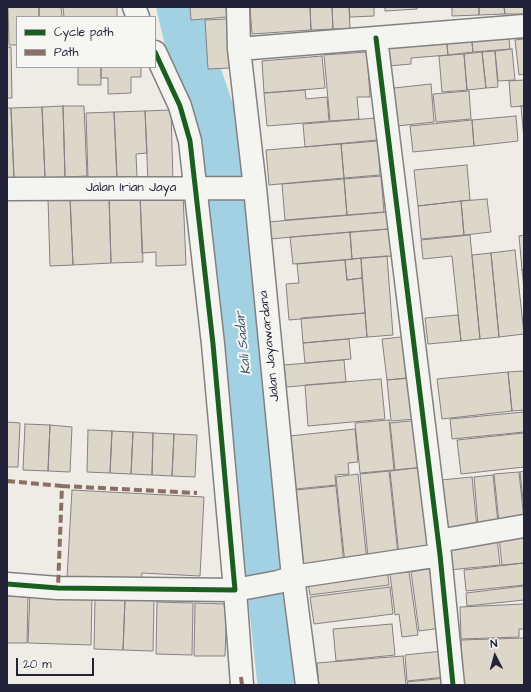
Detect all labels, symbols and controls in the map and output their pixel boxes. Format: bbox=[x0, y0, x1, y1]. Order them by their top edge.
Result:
legend bbox=[16, 16, 156, 68]
text: Cycle path bbox=[54, 24, 113, 41]
text: Path bbox=[54, 44, 79, 61]
street label: Jalan Irian Jaya bbox=[86, 180, 176, 196]
street label: Jalan Jayawardana bbox=[256, 290, 284, 402]
water label: Kali Sadar bbox=[232, 310, 256, 376]
north arrow bbox=[475, 636, 515, 676]
text: N bbox=[489, 636, 498, 651]
scale bar bbox=[18, 650, 96, 676]
text: 20 m bbox=[23, 656, 52, 673]

